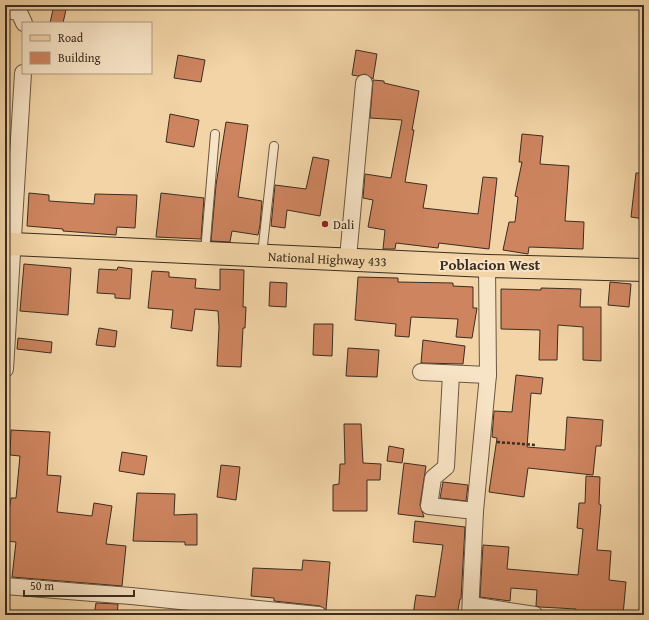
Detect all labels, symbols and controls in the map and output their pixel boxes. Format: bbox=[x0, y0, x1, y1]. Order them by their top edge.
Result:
legend bbox=[22, 22, 152, 74]
text: Road bbox=[58, 29, 84, 46]
text: Building bbox=[58, 49, 101, 66]
place label: Dali bbox=[333, 215, 355, 234]
marker: Dali bbox=[320, 219, 330, 229]
street label: National Highway 433 bbox=[267, 247, 387, 271]
district label: Poblacion West bbox=[440, 254, 541, 275]
scale bar bbox=[24, 572, 134, 598]
text: 50 m bbox=[30, 577, 54, 594]

